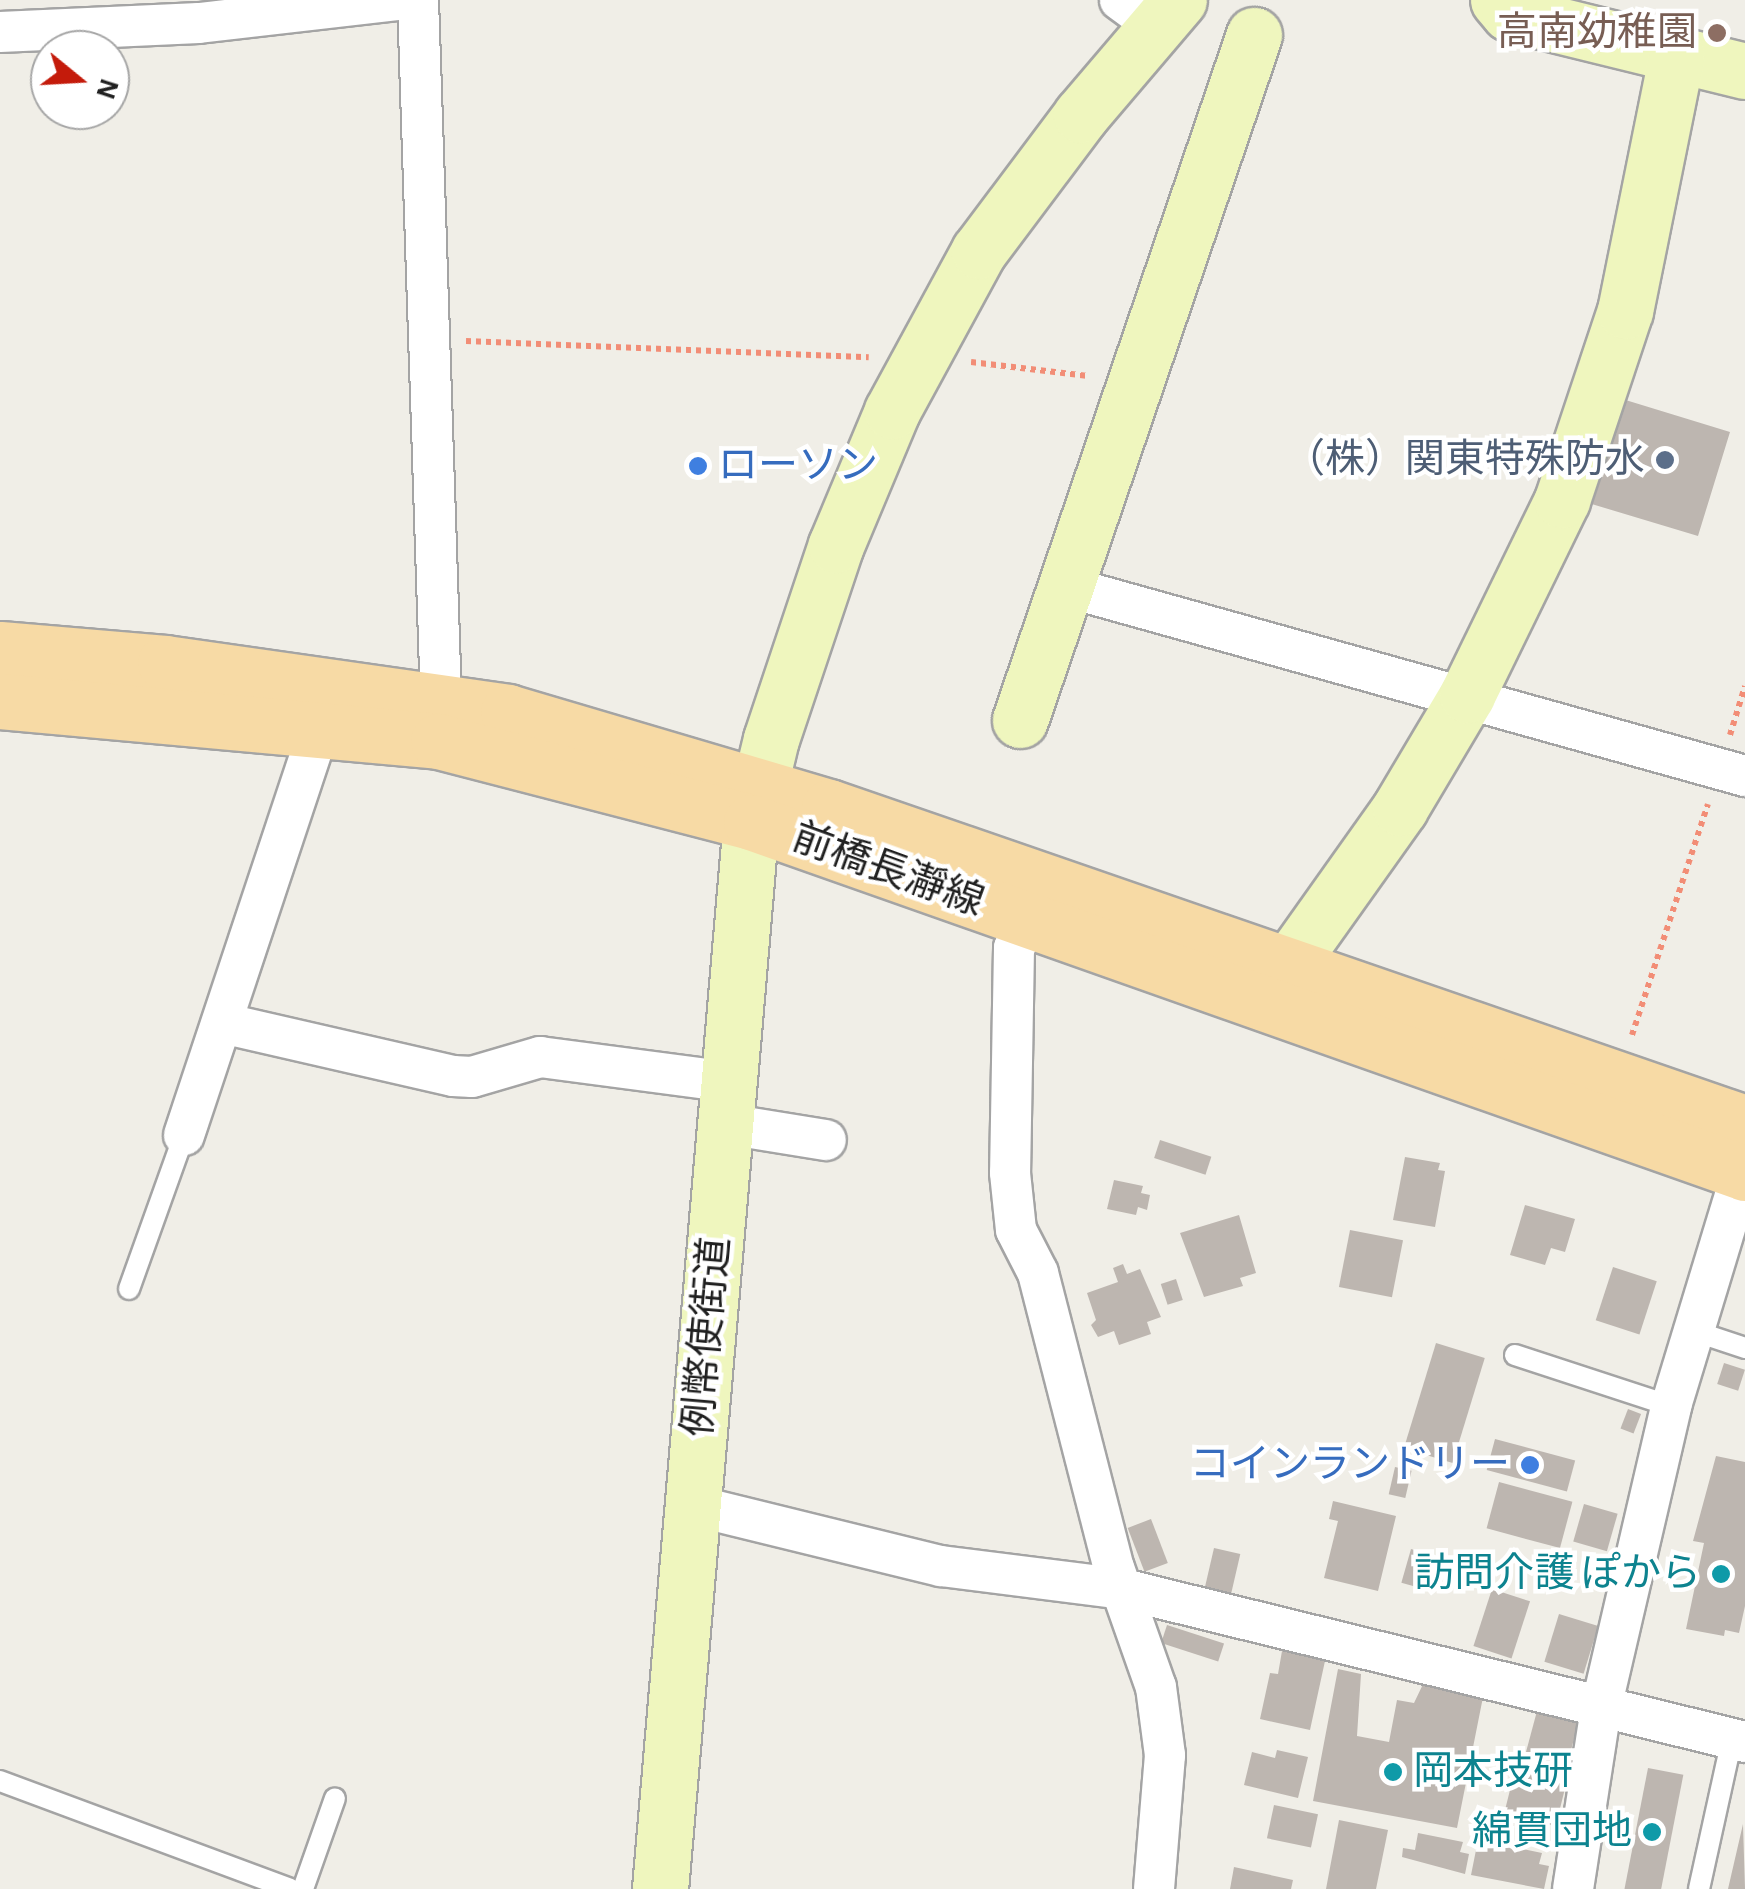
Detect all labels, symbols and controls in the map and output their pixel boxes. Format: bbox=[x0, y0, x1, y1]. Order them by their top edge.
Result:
place label: 高南幼稚園 bbox=[1497, 9, 1697, 57]
marker: 高南幼稚園 bbox=[1706, 22, 1728, 44]
north arrow bbox=[30, 30, 130, 130]
text: N bbox=[90, 75, 123, 102]
place label: （株）関東特殊防水 bbox=[1285, 436, 1645, 484]
place label: ローソン bbox=[718, 442, 878, 490]
marker: （株）関東特殊防水 bbox=[1654, 449, 1676, 471]
marker: ローソン bbox=[687, 455, 709, 477]
street label: 前橋長瀞線 bbox=[786, 813, 990, 927]
street label: 例幣使街道 bbox=[674, 1235, 740, 1439]
place label: コインランドリー bbox=[1190, 1441, 1510, 1489]
marker: コインランドリー bbox=[1519, 1454, 1541, 1476]
place label: 訪問介護 ぽから bbox=[1414, 1550, 1701, 1598]
marker: 訪問介護 ぽから bbox=[1710, 1563, 1732, 1585]
place label: 岡本技研 bbox=[1413, 1748, 1573, 1796]
marker: 岡本技研 bbox=[1382, 1761, 1404, 1783]
place label: 綿貫団地 bbox=[1472, 1808, 1632, 1856]
marker: 綿貫団地 bbox=[1641, 1821, 1663, 1843]

